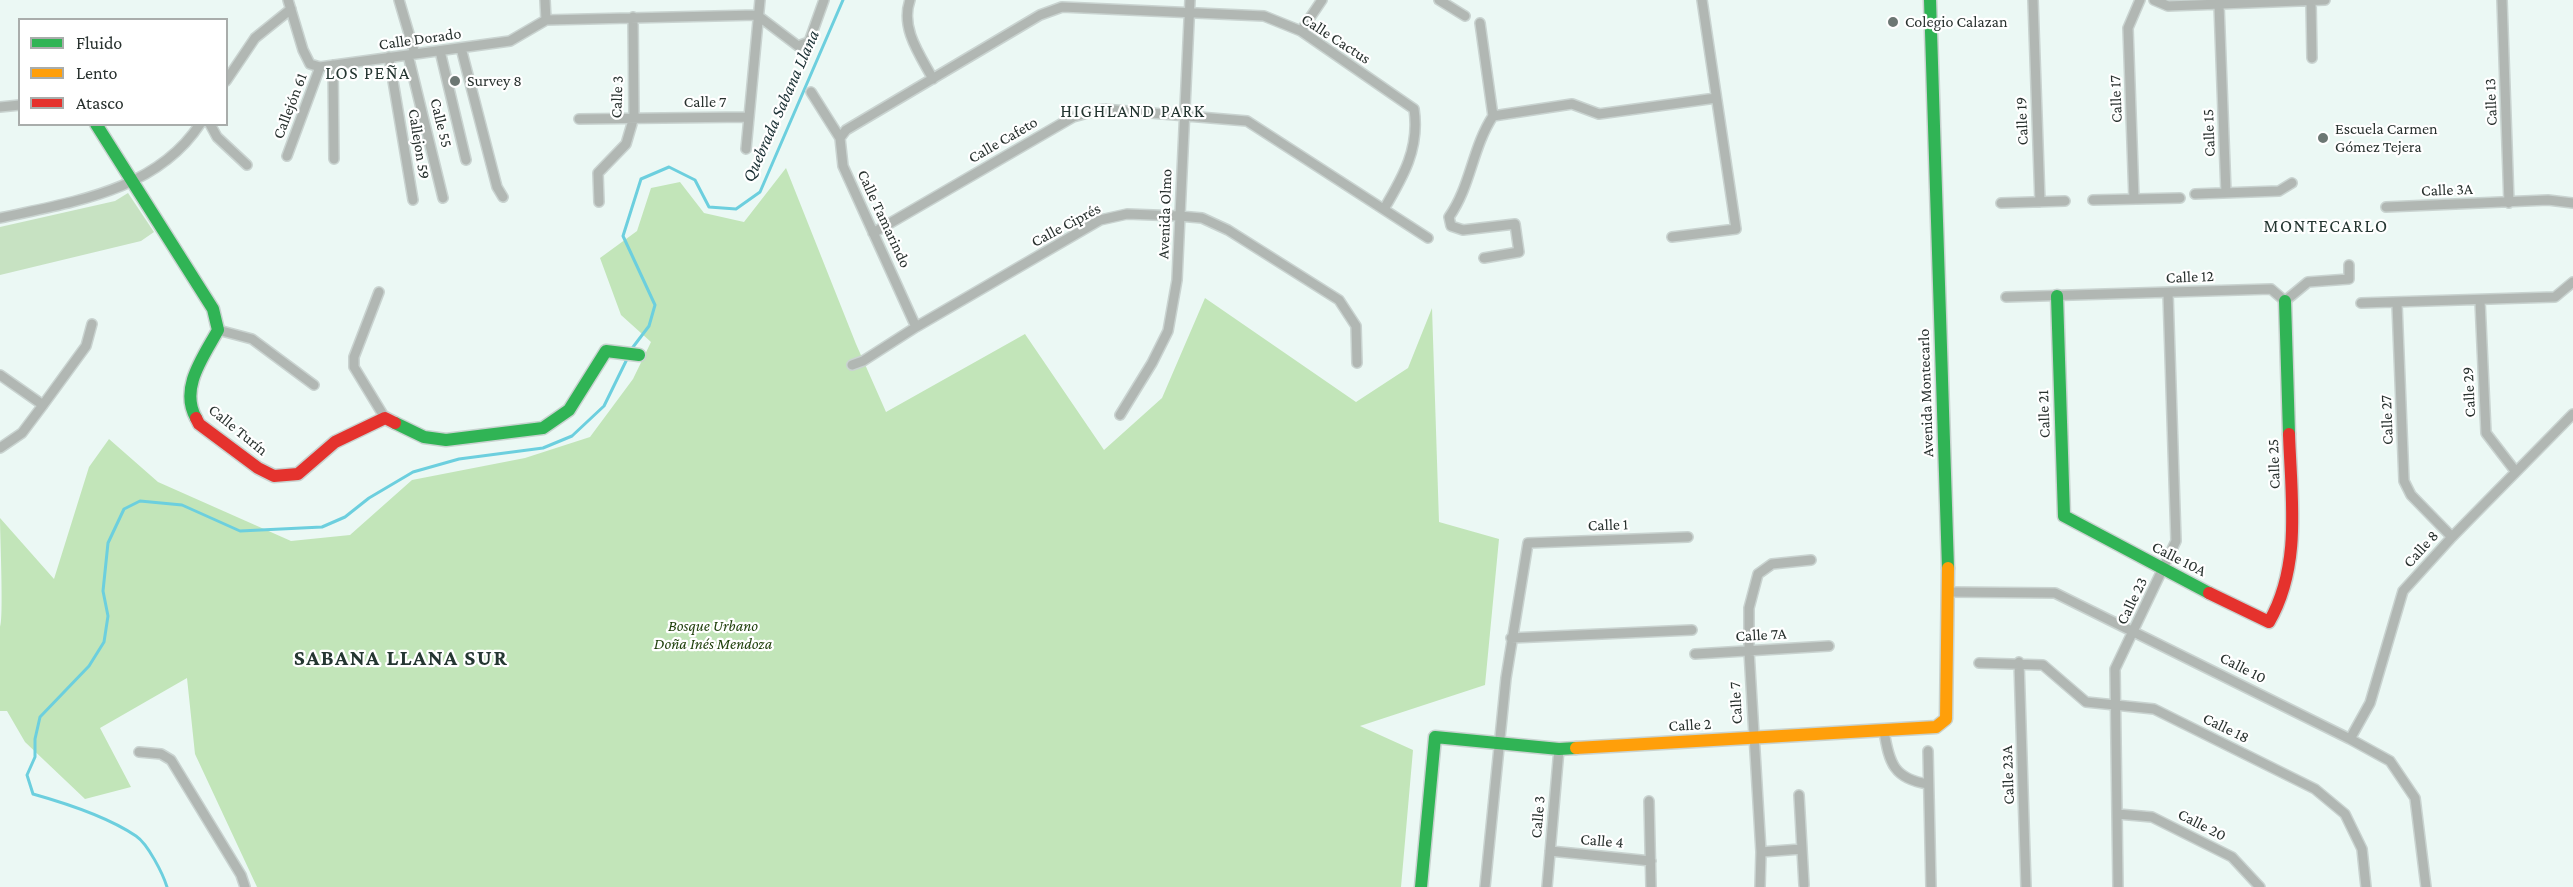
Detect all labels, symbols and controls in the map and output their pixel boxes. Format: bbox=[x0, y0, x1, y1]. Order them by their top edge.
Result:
street label: Calle Cactus bbox=[1298, 10, 1374, 68]
place label: Colegio Calazan bbox=[1905, 12, 2008, 32]
marker: Colegio Calazan bbox=[1886, 15, 1900, 29]
legend bbox=[18, 18, 228, 126]
street label: Calle Dorado bbox=[378, 24, 462, 54]
water label: Quebrada Sabana Llana bbox=[738, 27, 824, 185]
text: Fluido bbox=[76, 33, 122, 53]
district label: LOS PEÑA bbox=[325, 62, 411, 84]
text: Lento bbox=[76, 63, 117, 83]
street label: Callejón 61 bbox=[269, 70, 311, 142]
place label: Survey 8 bbox=[467, 71, 522, 91]
marker: Survey 8 bbox=[448, 74, 462, 88]
street label: Calle 3 bbox=[607, 75, 627, 119]
street label: Calle 17 bbox=[2106, 75, 2126, 123]
street label: Calle 13 bbox=[2481, 78, 2501, 126]
street label: Calle 7 bbox=[684, 92, 726, 112]
text: Atasco bbox=[76, 93, 124, 113]
street label: Calle 55 bbox=[426, 96, 456, 150]
street label: Calle 19 bbox=[2012, 96, 2032, 146]
district label: HIGHLAND PARK bbox=[1060, 100, 1206, 122]
street label: Callejon 59 bbox=[404, 107, 434, 181]
street label: Calle 15 bbox=[2199, 109, 2219, 157]
street label: Calle Cafeto bbox=[965, 112, 1041, 168]
place label: Escuela Carmen Gómez Tejera bbox=[2335, 119, 2438, 157]
marker: Escuela Carmen Gómez Tejera bbox=[2316, 131, 2330, 145]
street label: Calle Tamarindo bbox=[853, 167, 915, 271]
street label: Avenida Olmo bbox=[1154, 169, 1176, 259]
street label: Calle 3A bbox=[2421, 180, 2473, 200]
street label: Calle Ciprés bbox=[1028, 199, 1104, 251]
district label: MONTECARLO bbox=[2264, 215, 2388, 237]
street label: Calle 12 bbox=[2166, 267, 2214, 287]
street label: Avenida Montecarlo bbox=[1914, 328, 1938, 458]
street label: Calle 29 bbox=[2458, 366, 2480, 418]
street label: Calle 21 bbox=[2034, 390, 2054, 438]
street label: Calle 27 bbox=[2377, 395, 2397, 445]
street label: Calle Turín bbox=[204, 400, 272, 460]
street label: Calle 25 bbox=[2264, 438, 2284, 490]
street label: Calle 1 bbox=[1587, 515, 1629, 535]
street label: Calle 8 bbox=[2399, 526, 2443, 572]
street label: Calle 10A bbox=[2149, 537, 2209, 581]
street label: Calle 23 bbox=[2112, 574, 2152, 628]
park label: Bosque Urbano Doña Inés Mendoza bbox=[654, 616, 772, 654]
street label: Calle 7A bbox=[1735, 624, 1787, 646]
district label: SABANA LLANA SUR bbox=[294, 645, 508, 671]
street label: Calle 10 bbox=[2217, 648, 2269, 688]
street label: Calle 7 bbox=[1725, 681, 1747, 725]
street label: Calle 18 bbox=[2200, 709, 2252, 747]
street label: Calle 2 bbox=[1668, 714, 1712, 736]
street label: Calle 23A bbox=[1997, 745, 2019, 805]
street label: Calle 3 bbox=[1527, 795, 1549, 839]
street label: Calle 20 bbox=[2175, 805, 2229, 845]
street label: Calle 4 bbox=[1580, 830, 1624, 852]

